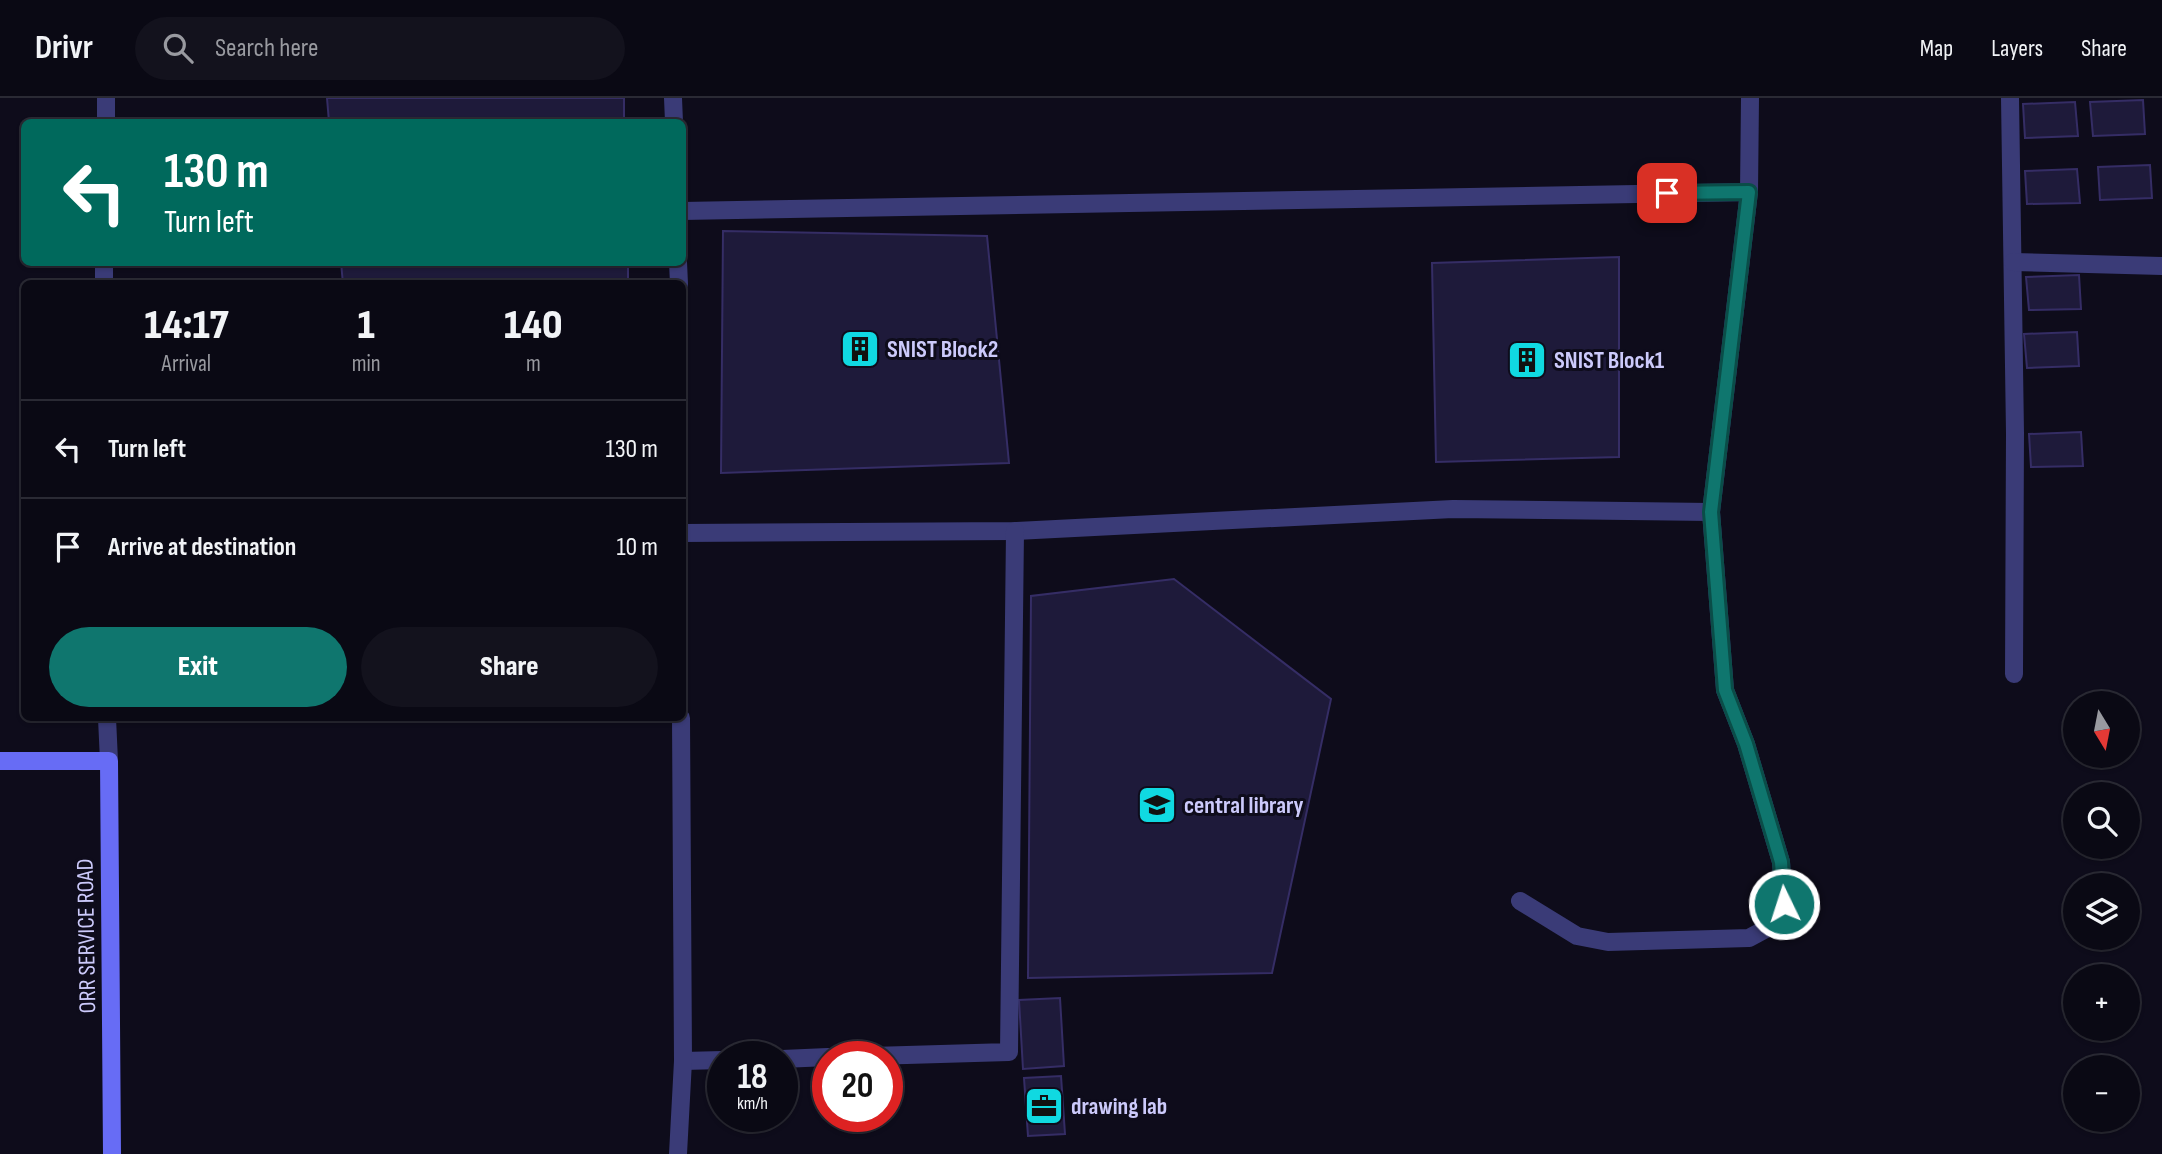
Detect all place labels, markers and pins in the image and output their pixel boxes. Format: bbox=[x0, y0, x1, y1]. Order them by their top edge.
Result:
pin bbox=[1637, 163, 1697, 223]
building icon: SNIST Block2 bbox=[839, 328, 881, 370]
place label: SNIST Block2 bbox=[887, 335, 998, 364]
building icon: SNIST Block1 bbox=[1506, 339, 1548, 381]
place label: SNIST Block1 bbox=[1554, 346, 1665, 375]
school or university icon: central library bbox=[1136, 784, 1178, 826]
place label: central library bbox=[1184, 791, 1304, 820]
office icon: drawing lab bbox=[1023, 1085, 1065, 1127]
place label: drawing lab bbox=[1071, 1092, 1167, 1121]

